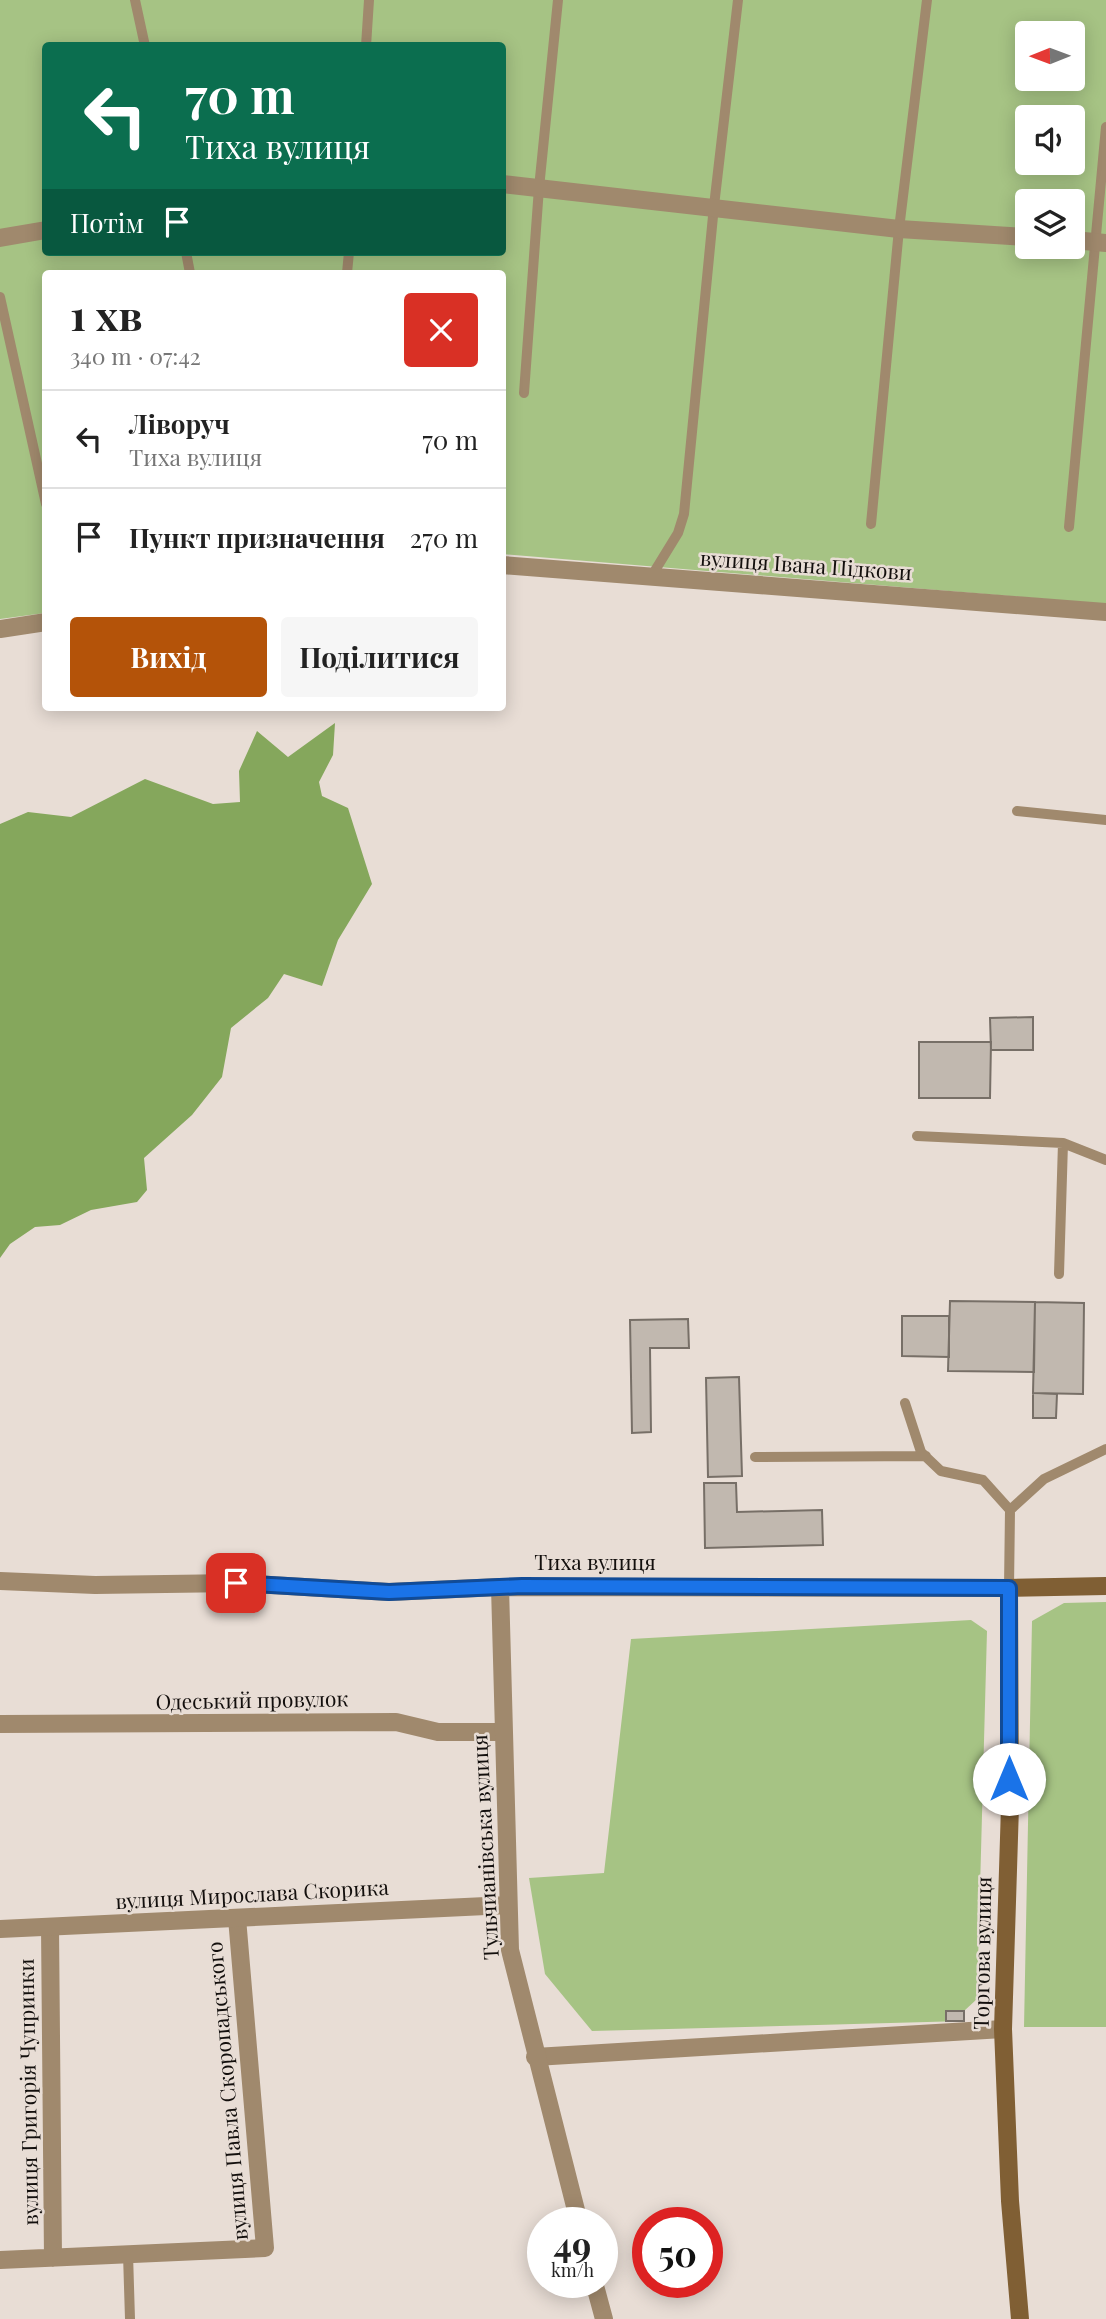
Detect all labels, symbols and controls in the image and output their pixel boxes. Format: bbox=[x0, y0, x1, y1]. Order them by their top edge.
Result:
north arrow bbox=[1015, 21, 1085, 91]
map controls bbox=[1015, 21, 1085, 259]
text: 70 m bbox=[185, 61, 295, 126]
icon: left bbox=[70, 70, 161, 161]
button: sound bbox=[1015, 105, 1085, 175]
text: Тиха вулиця bbox=[185, 124, 370, 167]
button: layers bbox=[1015, 189, 1085, 259]
icon: arrive bbox=[158, 203, 196, 241]
text: Потім bbox=[70, 205, 144, 240]
text: 1 хв bbox=[70, 286, 142, 342]
button: close bbox=[404, 293, 478, 367]
text: 340 m · 07:42 bbox=[70, 340, 201, 371]
text: Ліворуч bbox=[129, 406, 230, 441]
icon: left bbox=[70, 420, 108, 458]
text: 70 m bbox=[422, 422, 478, 457]
text: Тиха вулиця bbox=[129, 441, 262, 472]
icon: arrive bbox=[70, 518, 108, 556]
text: Пункт призначення bbox=[129, 520, 385, 555]
text: 270 m bbox=[410, 520, 478, 555]
street label: вулиця Івана Підкови bbox=[699, 543, 913, 585]
button: Вихід bbox=[70, 617, 267, 697]
button: Поділитися bbox=[281, 617, 478, 697]
street label: Тиха вулиця bbox=[534, 1547, 656, 1575]
pin bbox=[206, 1553, 266, 1613]
icon: arrive bbox=[217, 1564, 255, 1602]
street label: Одеський провулок bbox=[155, 1683, 349, 1715]
street label: Тульчианівська вулиця bbox=[464, 1734, 504, 1961]
position arrow bbox=[972, 1742, 1046, 1816]
street label: вулиця Мирослава Скорика bbox=[114, 1872, 390, 1914]
street label: Торгова вулиця bbox=[966, 1876, 996, 2030]
street label: вулиця Павла Скоропадського bbox=[199, 1941, 253, 2242]
street label: вулиця Григорія Чупринки bbox=[11, 1958, 43, 2226]
speed limit sign: 50 bbox=[632, 2207, 723, 2298]
text: 49 bbox=[554, 2220, 591, 2267]
text: km/h bbox=[551, 2258, 594, 2282]

